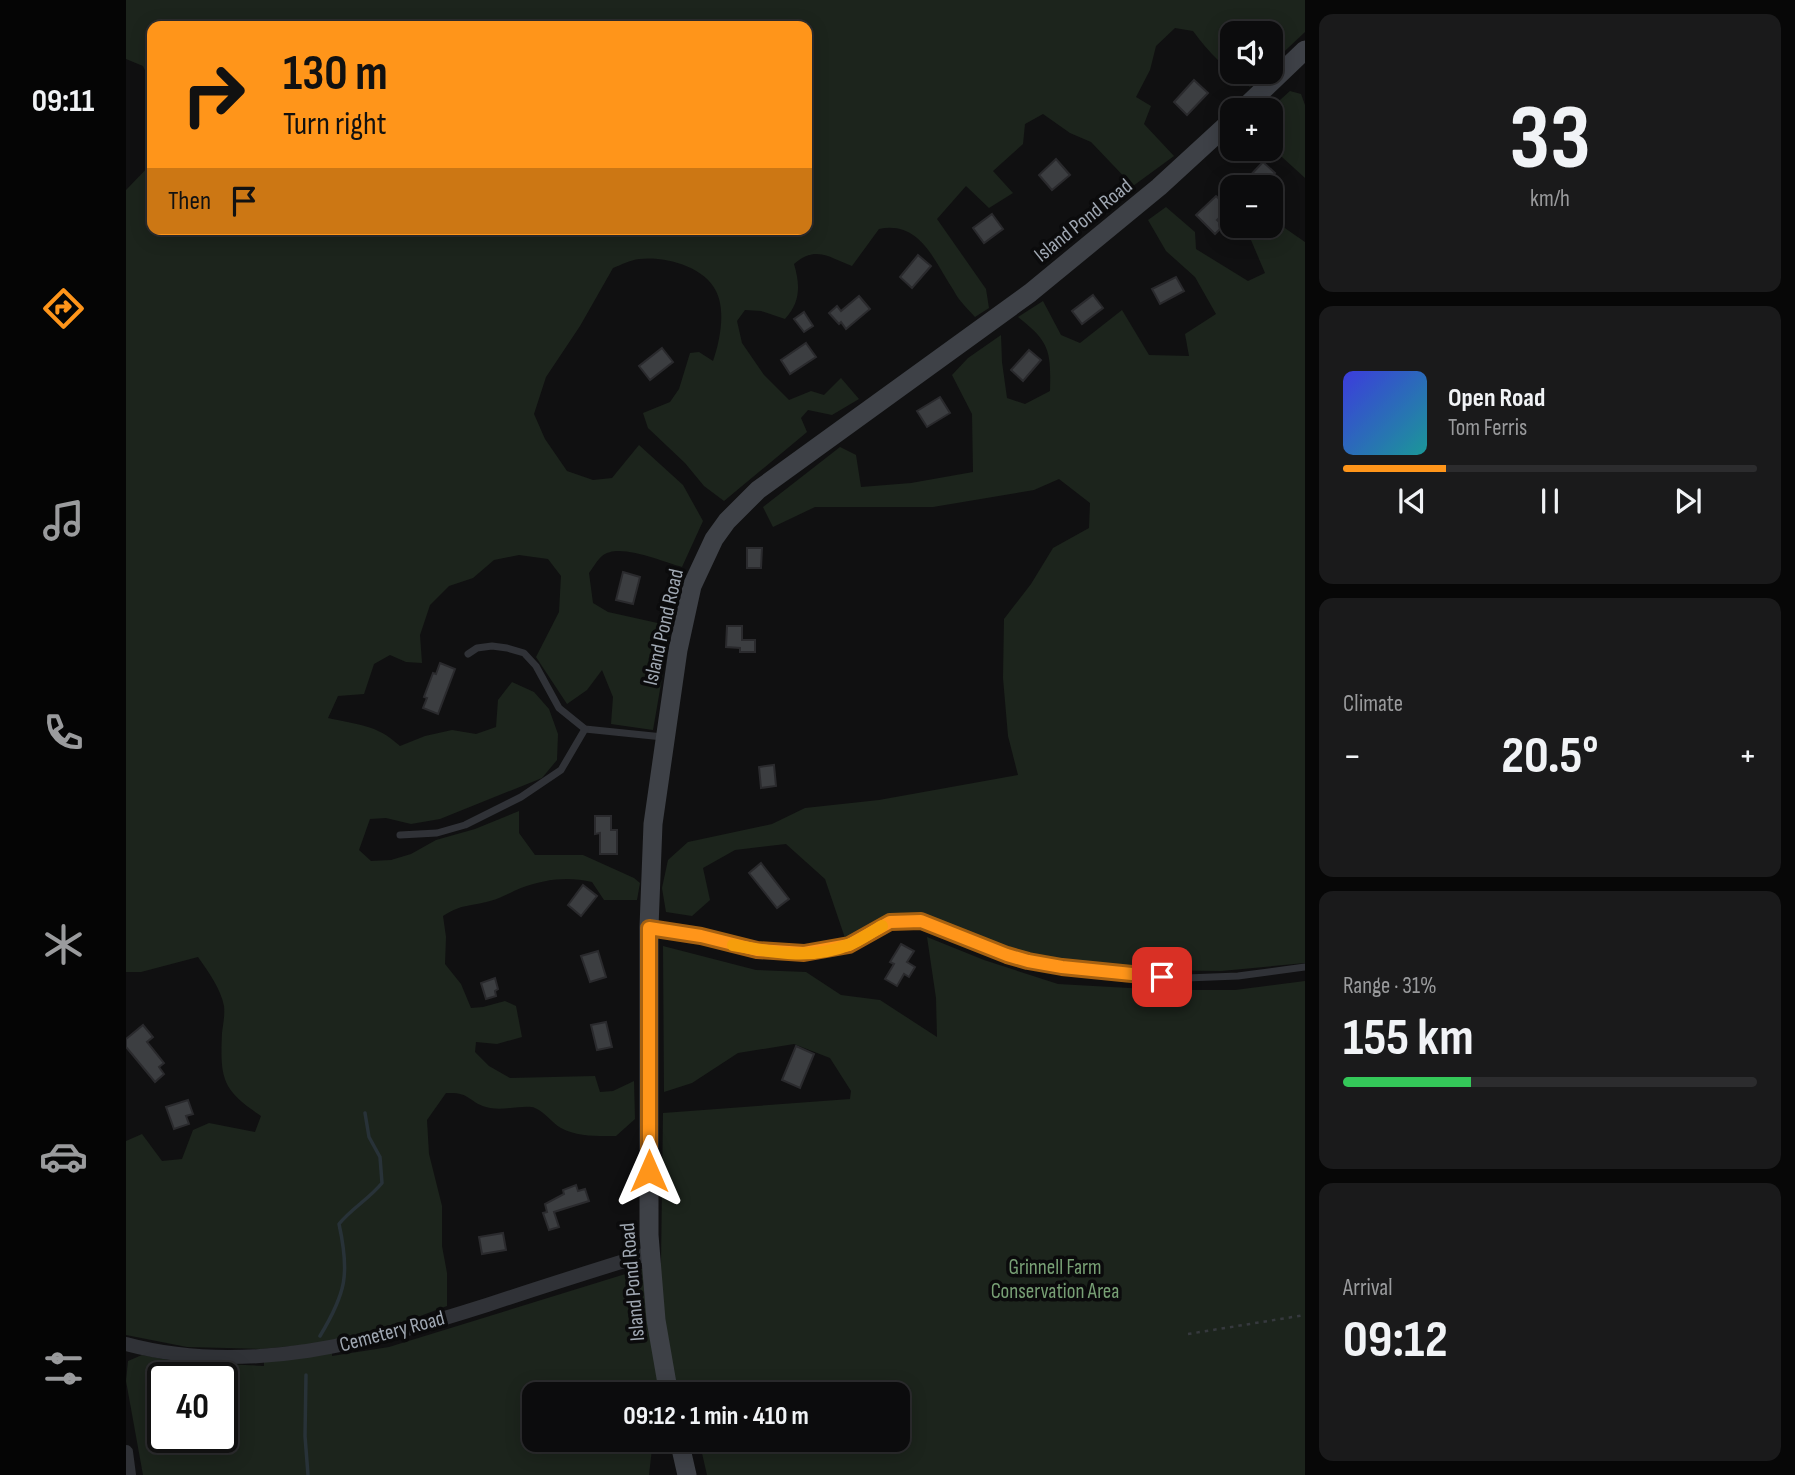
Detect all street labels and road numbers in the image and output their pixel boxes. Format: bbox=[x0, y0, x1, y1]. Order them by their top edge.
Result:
street label: Island Pond Road bbox=[1029, 173, 1137, 267]
street label: Island Pond Road bbox=[638, 567, 689, 688]
street label: Island Pond Road bbox=[615, 1222, 650, 1342]
street label: Cemetery Road bbox=[337, 1305, 447, 1357]

